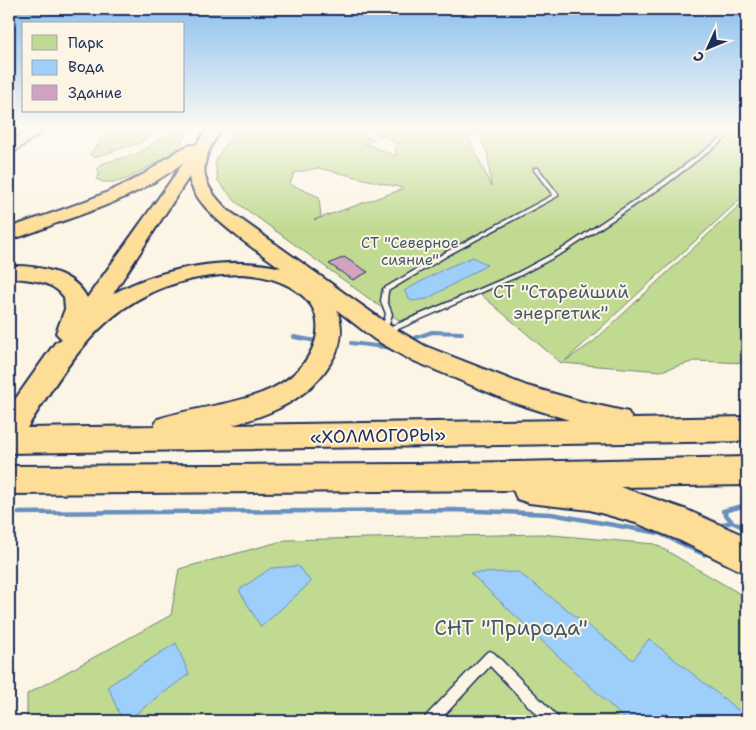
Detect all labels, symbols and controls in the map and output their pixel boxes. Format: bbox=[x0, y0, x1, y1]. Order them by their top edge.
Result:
legend bbox=[22, 22, 185, 112]
north arrow bbox=[684, 22, 734, 72]
text: Парк bbox=[68, 33, 104, 53]
text: С bbox=[689, 48, 708, 66]
text: Вода bbox=[68, 57, 105, 77]
text: Здание bbox=[68, 83, 122, 103]
park label: СТ "Северное сияние" bbox=[361, 233, 459, 270]
park label: СТ "Старейший энергетик" bbox=[493, 280, 629, 325]
street label: «ХОЛМОГОРЫ» bbox=[310, 423, 446, 449]
park label: СНТ "Природа" bbox=[434, 614, 588, 642]

